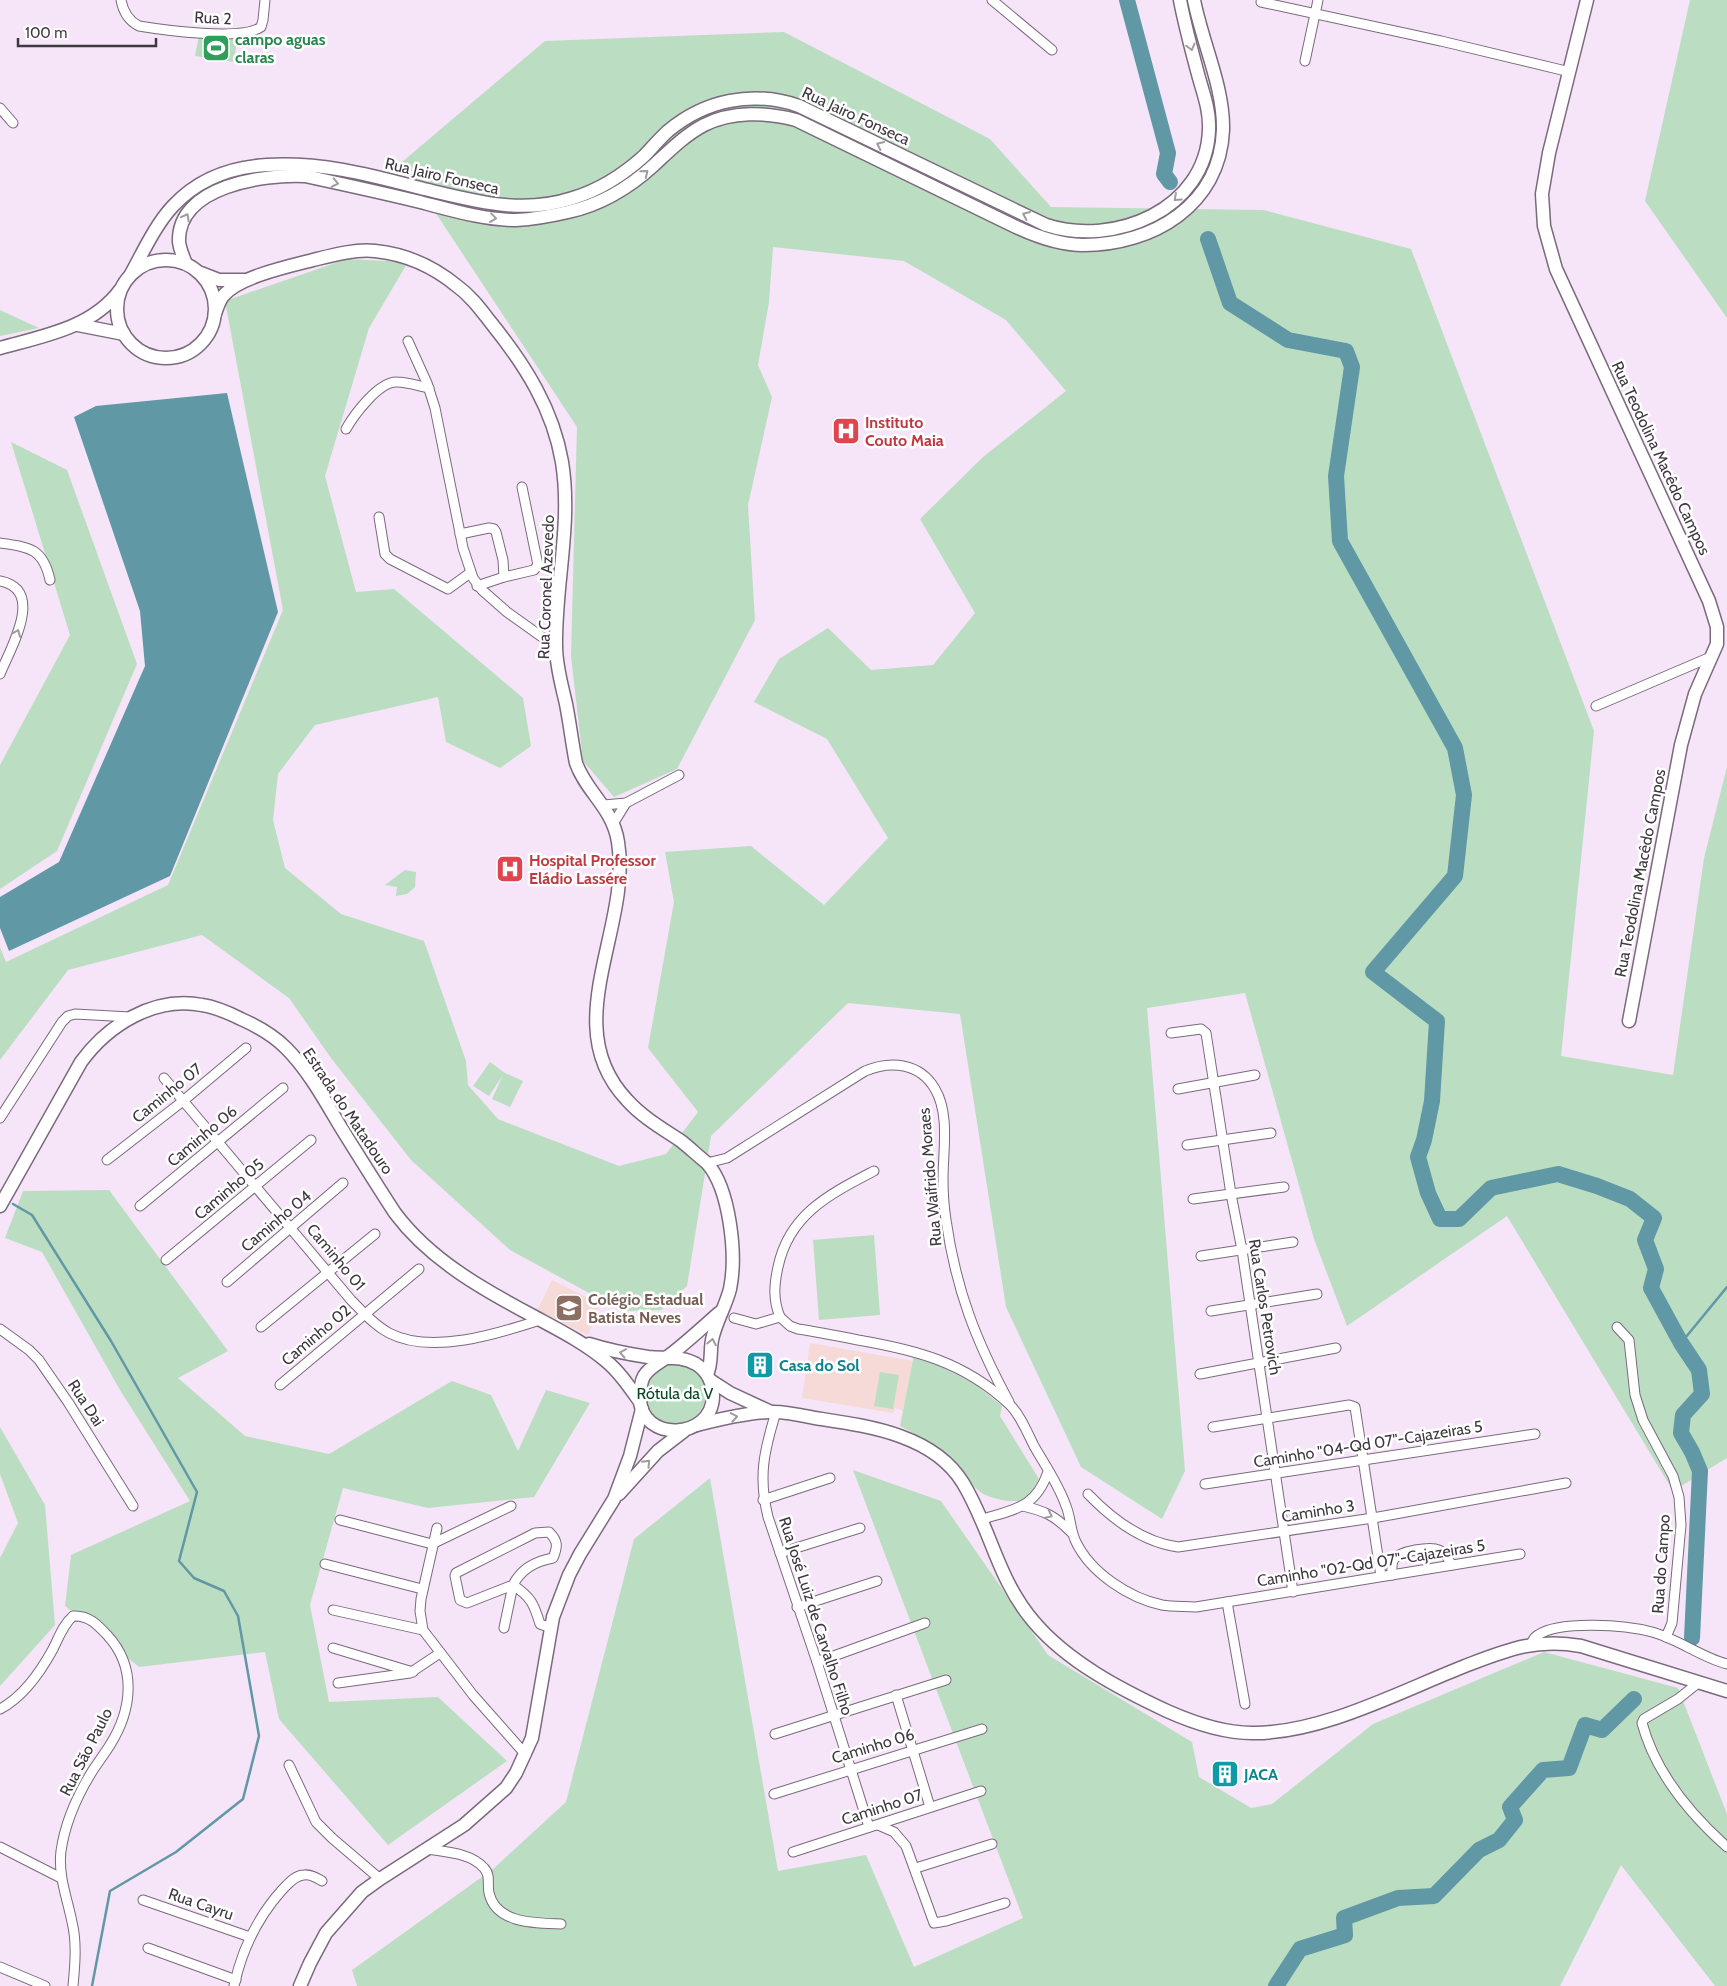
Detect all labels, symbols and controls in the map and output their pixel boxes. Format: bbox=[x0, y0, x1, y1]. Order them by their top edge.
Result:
street label: Rua 2 bbox=[194, 8, 232, 28]
scale bar bbox=[18, 15, 155, 47]
text: 100 m bbox=[25, 24, 67, 42]
place label: campo aguas claras bbox=[235, 30, 326, 67]
sports icon: campo aguas claras bbox=[201, 33, 231, 63]
one-way arrow bbox=[1185, 43, 1196, 52]
street label: Rua Jairo Fonseca bbox=[799, 83, 913, 149]
one-way arrow bbox=[876, 141, 885, 151]
street label: Rua Jairo Fonseca bbox=[383, 154, 501, 198]
one-way arrow bbox=[639, 169, 648, 178]
one-way arrow bbox=[330, 177, 339, 188]
one-way arrow bbox=[1174, 192, 1183, 201]
one-way arrow bbox=[1022, 211, 1031, 222]
one-way arrow bbox=[490, 212, 498, 223]
one-way arrow bbox=[180, 214, 190, 223]
street label: Rua Teodolina Macêdo Campos bbox=[1608, 358, 1714, 558]
place label: Instituto Couto Maia bbox=[865, 413, 944, 450]
hospital icon: Instituto Couto Maia bbox=[831, 416, 861, 446]
street label: Rua Coronel Azevedo bbox=[534, 514, 558, 660]
one-way arrow bbox=[11, 629, 21, 638]
street label: Rua Teodolina Macêdo Campos bbox=[1610, 767, 1670, 979]
place label: Hospital Professor Eládio Lassére bbox=[529, 851, 656, 888]
hospital icon: Hospital Professor Eládio Lassére bbox=[495, 854, 525, 884]
street label: Estrada do Matadouro bbox=[299, 1044, 397, 1178]
street label: Caminho 07 bbox=[128, 1059, 206, 1127]
street label: Caminho 06 bbox=[163, 1101, 241, 1171]
street label: Rua Waifrido Moraes bbox=[914, 1107, 946, 1247]
street label: Caminho 05 bbox=[190, 1154, 268, 1224]
street label: Caminho 04 bbox=[237, 1186, 315, 1256]
street label: Caminho 01 bbox=[303, 1220, 369, 1294]
street label: Rua Carlos Petrovich bbox=[1245, 1238, 1285, 1376]
place label: Colégio Estadual Batista Neves bbox=[588, 1290, 704, 1327]
school or university icon: Colégio Estadual Batista Neves bbox=[554, 1293, 584, 1323]
street label: Caminho 02 bbox=[278, 1301, 354, 1369]
one-way arrow bbox=[706, 1338, 716, 1347]
one-way arrow bbox=[618, 1348, 627, 1359]
building icon: Casa do Sol bbox=[745, 1350, 775, 1380]
place label: Casa do Sol bbox=[779, 1356, 860, 1375]
street label: Rua Dai bbox=[64, 1376, 108, 1430]
park label: Rótula da V bbox=[637, 1384, 714, 1403]
one-way arrow bbox=[729, 1413, 738, 1423]
street label: Caminho "04-Qd 07"-Cajazeiras 5 bbox=[1252, 1416, 1484, 1472]
one-way arrow bbox=[641, 1460, 650, 1469]
street label: Caminho 3 bbox=[1280, 1496, 1356, 1526]
one-way arrow bbox=[1044, 1509, 1053, 1519]
street label: Rua do Campo bbox=[1648, 1513, 1674, 1614]
street label: Rua José Luiz de Carvalho Filho bbox=[775, 1514, 857, 1718]
street label: Caminho "02-Qd 07"-Cajazeiras 5 bbox=[1256, 1536, 1486, 1590]
street label: Rua São Paulo bbox=[56, 1705, 116, 1799]
street label: Caminho 06 bbox=[829, 1724, 917, 1768]
building icon: JACA bbox=[1210, 1759, 1240, 1789]
place label: JACA bbox=[1243, 1765, 1278, 1784]
street label: Caminho 07 bbox=[839, 1785, 925, 1829]
street label: Rua Cayru bbox=[166, 1884, 236, 1924]

